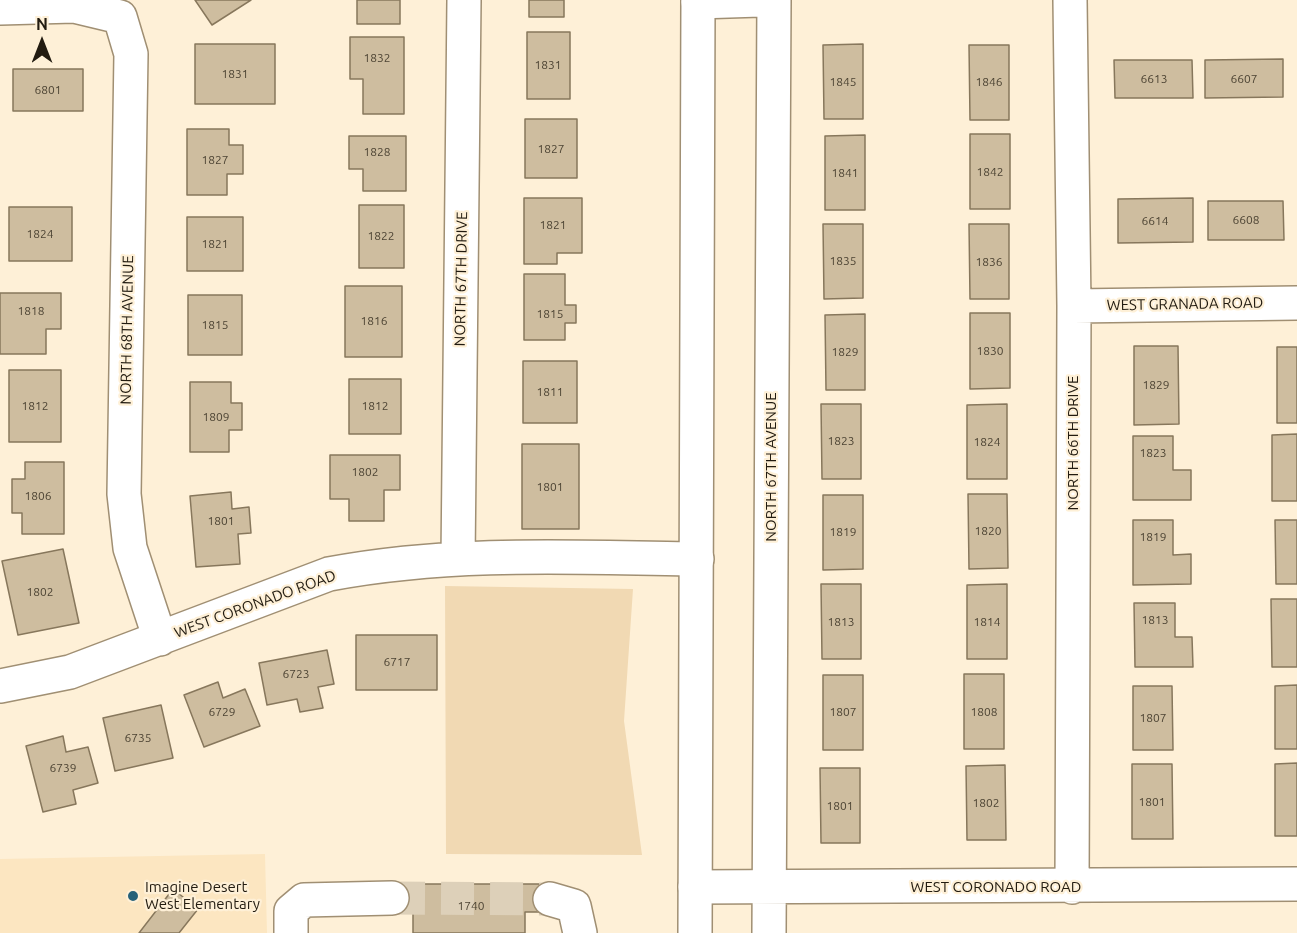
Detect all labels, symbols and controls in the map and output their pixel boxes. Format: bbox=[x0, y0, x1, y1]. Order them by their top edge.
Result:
north arrow bbox=[12, 12, 72, 72]
text: N bbox=[36, 15, 48, 33]
house number: 1832 bbox=[363, 51, 391, 65]
house number: 1831 bbox=[534, 58, 562, 72]
house number: 1831 bbox=[221, 67, 249, 81]
house number: 6613 bbox=[1140, 72, 1168, 86]
house number: 6607 bbox=[1230, 72, 1258, 86]
house number: 1845 bbox=[829, 75, 857, 89]
house number: 1846 bbox=[975, 75, 1003, 89]
house number: 6801 bbox=[34, 83, 62, 97]
house number: 1827 bbox=[537, 142, 565, 156]
house number: 1828 bbox=[363, 145, 391, 159]
house number: 1827 bbox=[201, 153, 229, 167]
house number: 1842 bbox=[976, 165, 1004, 179]
house number: 1841 bbox=[831, 166, 859, 180]
street label: NORTH 67TH DRIVE bbox=[451, 211, 471, 347]
house number: 6608 bbox=[1232, 213, 1260, 227]
house number: 6614 bbox=[1141, 214, 1169, 228]
house number: 1821 bbox=[539, 218, 567, 232]
house number: 1824 bbox=[26, 227, 54, 241]
house number: 1822 bbox=[367, 229, 395, 243]
house number: 1821 bbox=[201, 237, 229, 251]
house number: 1835 bbox=[829, 254, 857, 268]
street label: NORTH 68TH AVENUE bbox=[117, 255, 137, 405]
house number: 1836 bbox=[975, 255, 1003, 269]
street label: WEST GRANADA ROAD bbox=[1107, 294, 1263, 314]
house number: 1818 bbox=[17, 304, 45, 318]
house number: 1815 bbox=[536, 307, 564, 321]
house number: 1816 bbox=[360, 314, 388, 328]
house number: 1815 bbox=[201, 318, 229, 332]
house number: 1830 bbox=[976, 344, 1004, 358]
house number: 1829 bbox=[831, 345, 859, 359]
street label: NORTH 66TH DRIVE bbox=[1064, 376, 1082, 510]
house number: 1829 bbox=[1142, 378, 1170, 392]
house number: 1811 bbox=[536, 385, 564, 399]
street label: NORTH 67TH AVENUE bbox=[762, 392, 780, 542]
house number: 1812 bbox=[21, 399, 49, 413]
house number: 1812 bbox=[361, 399, 389, 413]
house number: 1809 bbox=[202, 410, 230, 424]
house number: 1823 bbox=[827, 434, 855, 448]
house number: 1824 bbox=[973, 435, 1001, 449]
house number: 1823 bbox=[1139, 446, 1167, 460]
house number: 1802 bbox=[351, 465, 379, 479]
house number: 1801 bbox=[536, 480, 564, 494]
house number: 1806 bbox=[24, 489, 52, 503]
house number: 1801 bbox=[207, 514, 235, 528]
house number: 1820 bbox=[974, 524, 1002, 538]
house number: 1819 bbox=[829, 525, 857, 539]
house number: 1819 bbox=[1139, 530, 1167, 544]
street label: WEST CORONADO ROAD bbox=[172, 566, 338, 642]
house number: 1802 bbox=[26, 585, 54, 599]
house number: 1813 bbox=[1141, 613, 1169, 627]
house number: 1813 bbox=[827, 615, 855, 629]
house number: 1814 bbox=[973, 615, 1001, 629]
house number: 6717 bbox=[383, 655, 411, 669]
house number: 6723 bbox=[282, 667, 310, 681]
house number: 6729 bbox=[208, 705, 236, 719]
house number: 1807 bbox=[829, 705, 857, 719]
house number: 1808 bbox=[970, 705, 998, 719]
house number: 1807 bbox=[1139, 711, 1167, 725]
house number: 6735 bbox=[124, 731, 152, 745]
house number: 6739 bbox=[49, 761, 77, 775]
house number: 1801 bbox=[1138, 795, 1166, 809]
house number: 1802 bbox=[972, 796, 1000, 810]
house number: 1801 bbox=[826, 799, 854, 813]
place label: Imagine Desert West Elementary bbox=[145, 878, 260, 913]
street label: WEST CORONADO ROAD bbox=[911, 878, 1081, 896]
marker: Imagine Desert West Elementary bbox=[126, 889, 140, 903]
house number: 1740 bbox=[457, 899, 485, 913]

